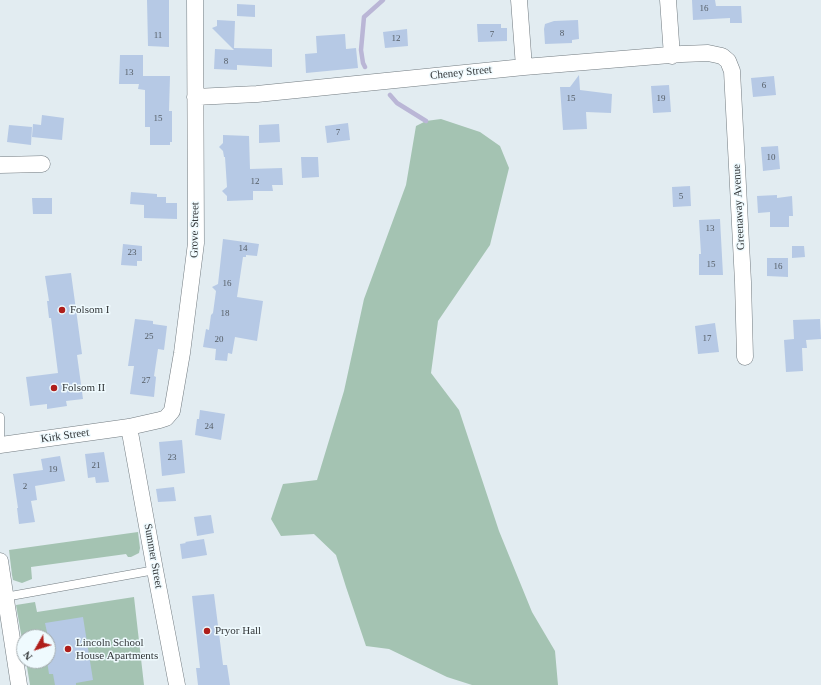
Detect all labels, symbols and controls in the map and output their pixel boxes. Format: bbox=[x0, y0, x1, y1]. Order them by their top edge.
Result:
house number: 16 bbox=[700, 4, 708, 14]
house number: 8 bbox=[560, 29, 564, 39]
house number: 7 bbox=[490, 30, 494, 40]
house number: 11 bbox=[154, 31, 162, 41]
house number: 12 bbox=[392, 34, 400, 44]
house number: 8 bbox=[224, 57, 228, 67]
street label: Cheney Street bbox=[429, 63, 493, 83]
house number: 13 bbox=[124, 68, 134, 78]
house number: 6 bbox=[762, 81, 766, 91]
house number: 15 bbox=[566, 94, 576, 104]
house number: 19 bbox=[656, 94, 666, 104]
house number: 15 bbox=[154, 114, 162, 124]
house number: 7 bbox=[336, 128, 340, 138]
house number: 10 bbox=[766, 153, 776, 163]
street label: Greenaway Avenue bbox=[730, 164, 748, 250]
house number: 12 bbox=[250, 177, 260, 187]
house number: 5 bbox=[679, 192, 683, 202]
street label: Grove Street bbox=[188, 202, 202, 258]
house number: 13 bbox=[706, 224, 714, 234]
house number: 14 bbox=[238, 244, 248, 254]
house number: 23 bbox=[128, 248, 136, 258]
house number: 15 bbox=[706, 260, 716, 270]
house number: 16 bbox=[774, 262, 782, 272]
house number: 16 bbox=[222, 279, 232, 289]
place label: Folsom I bbox=[70, 303, 109, 317]
marker: Folsom I bbox=[57, 305, 67, 315]
house number: 18 bbox=[220, 309, 230, 319]
house number: 25 bbox=[144, 332, 154, 342]
house number: 17 bbox=[702, 334, 712, 344]
house number: 20 bbox=[214, 335, 224, 345]
house number: 27 bbox=[142, 376, 150, 386]
place label: Folsom II bbox=[62, 381, 105, 395]
marker: Folsom II bbox=[49, 383, 59, 393]
house number: 24 bbox=[204, 422, 214, 432]
street label: Kirk Street bbox=[40, 426, 90, 446]
house number: 23 bbox=[168, 453, 176, 463]
house number: 21 bbox=[92, 461, 100, 471]
house number: 19 bbox=[48, 465, 58, 475]
house number: 2 bbox=[23, 482, 27, 492]
street label: Summer Street bbox=[141, 523, 165, 589]
place label: Pryor Hall bbox=[215, 624, 261, 638]
marker: Pryor Hall bbox=[202, 626, 212, 636]
north arrow bbox=[16, 629, 56, 669]
place label: Lincoln School House Apartments bbox=[76, 636, 158, 662]
marker: Lincoln School House Apartments bbox=[63, 644, 73, 654]
text: N bbox=[20, 649, 35, 663]

